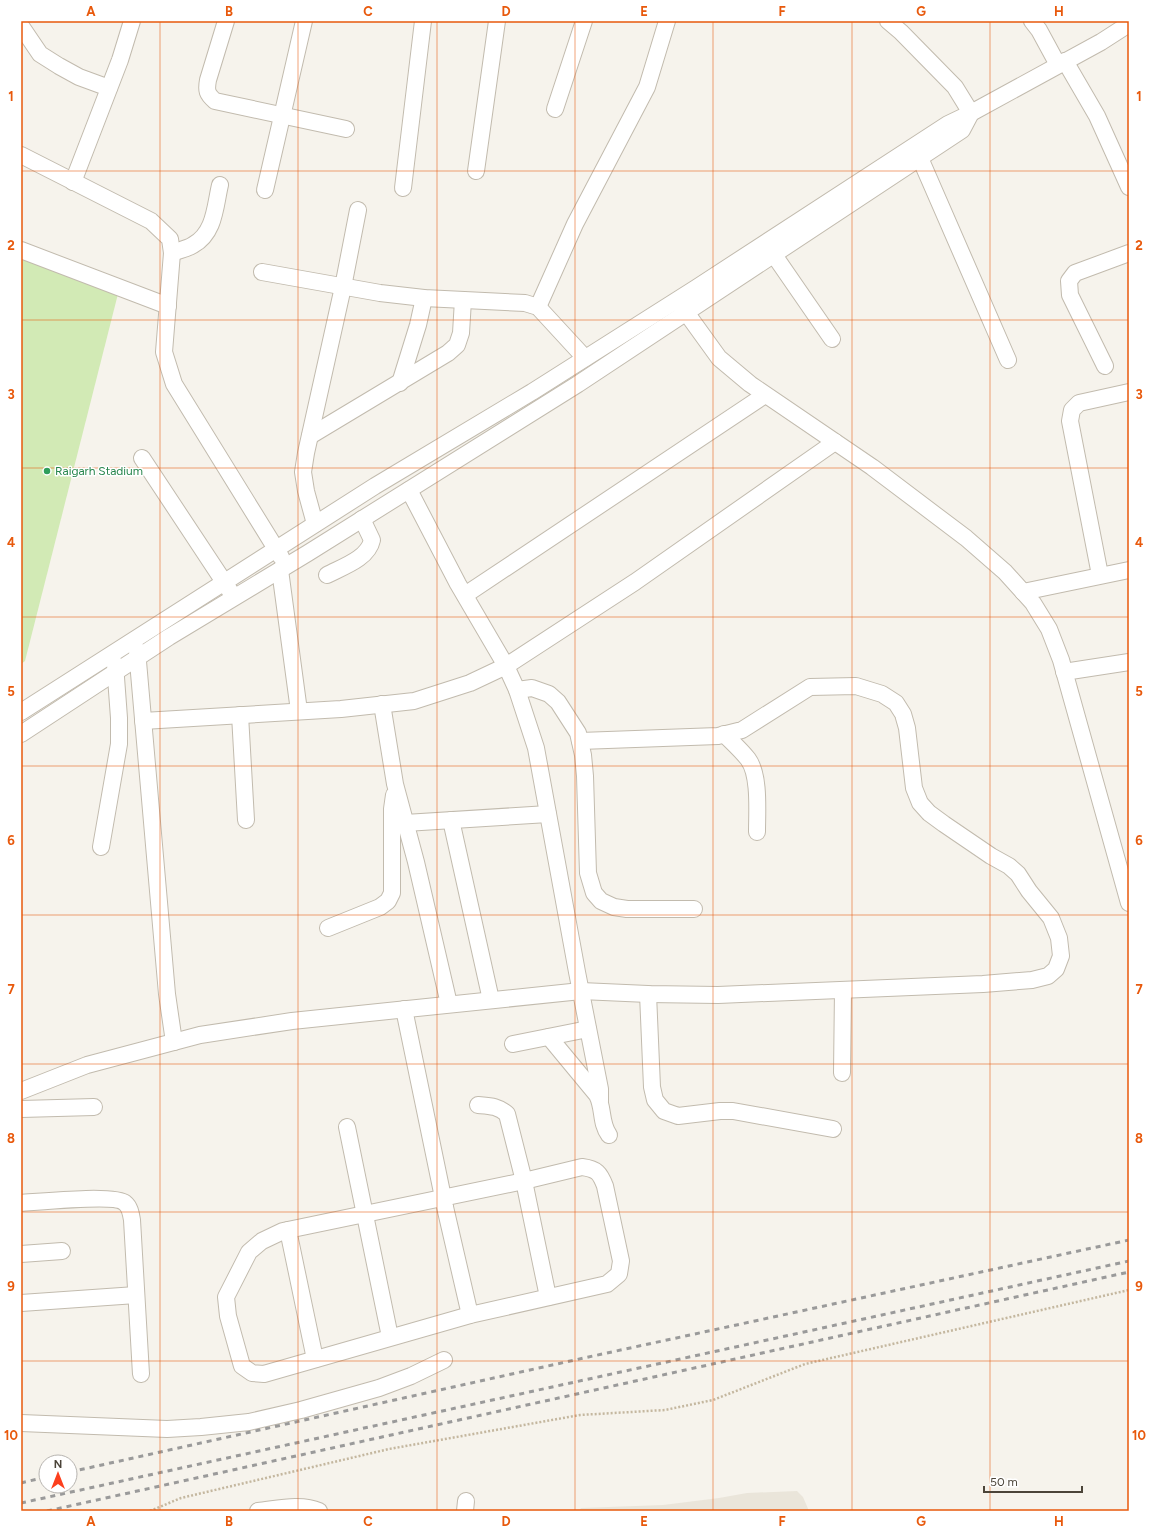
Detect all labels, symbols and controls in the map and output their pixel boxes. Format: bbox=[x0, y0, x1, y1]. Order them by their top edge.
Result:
text: A bbox=[86, 4, 96, 19]
text: B bbox=[225, 4, 233, 19]
text: C bbox=[363, 4, 373, 19]
text: D bbox=[501, 4, 511, 19]
text: E bbox=[640, 4, 648, 19]
text: F bbox=[778, 4, 786, 19]
text: G bbox=[916, 4, 926, 19]
text: H bbox=[1054, 4, 1064, 19]
text: 1 bbox=[8, 89, 14, 104]
text: 1 bbox=[1136, 89, 1142, 104]
text: 2 bbox=[7, 238, 15, 253]
text: 2 bbox=[1135, 238, 1143, 253]
text: 3 bbox=[7, 387, 15, 402]
text: 3 bbox=[1135, 387, 1143, 402]
place label: Raigarh Stadium bbox=[55, 464, 143, 478]
marker: Raigarh Stadium bbox=[42, 466, 52, 476]
text: 4 bbox=[7, 535, 15, 550]
text: 4 bbox=[1135, 535, 1143, 550]
text: 5 bbox=[7, 684, 15, 699]
text: 5 bbox=[1135, 684, 1143, 699]
text: 6 bbox=[7, 833, 15, 848]
text: 6 bbox=[1135, 833, 1143, 848]
text: 7 bbox=[7, 982, 15, 997]
text: 7 bbox=[1135, 982, 1143, 997]
text: 8 bbox=[7, 1131, 15, 1146]
text: 8 bbox=[1135, 1131, 1143, 1146]
text: 9 bbox=[7, 1279, 15, 1294]
text: 9 bbox=[1135, 1279, 1143, 1294]
text: 10 bbox=[4, 1428, 18, 1443]
text: 10 bbox=[1132, 1428, 1146, 1443]
north arrow bbox=[38, 1454, 78, 1494]
text: N bbox=[54, 1458, 62, 1471]
scale bar bbox=[984, 1468, 1082, 1494]
text: 50 m bbox=[990, 1475, 1018, 1489]
text: A bbox=[86, 1514, 96, 1529]
text: B bbox=[225, 1514, 233, 1529]
text: C bbox=[363, 1514, 373, 1529]
text: D bbox=[501, 1514, 511, 1529]
text: E bbox=[640, 1514, 648, 1529]
text: F bbox=[778, 1514, 786, 1529]
text: G bbox=[916, 1514, 926, 1529]
text: H bbox=[1054, 1514, 1064, 1529]

